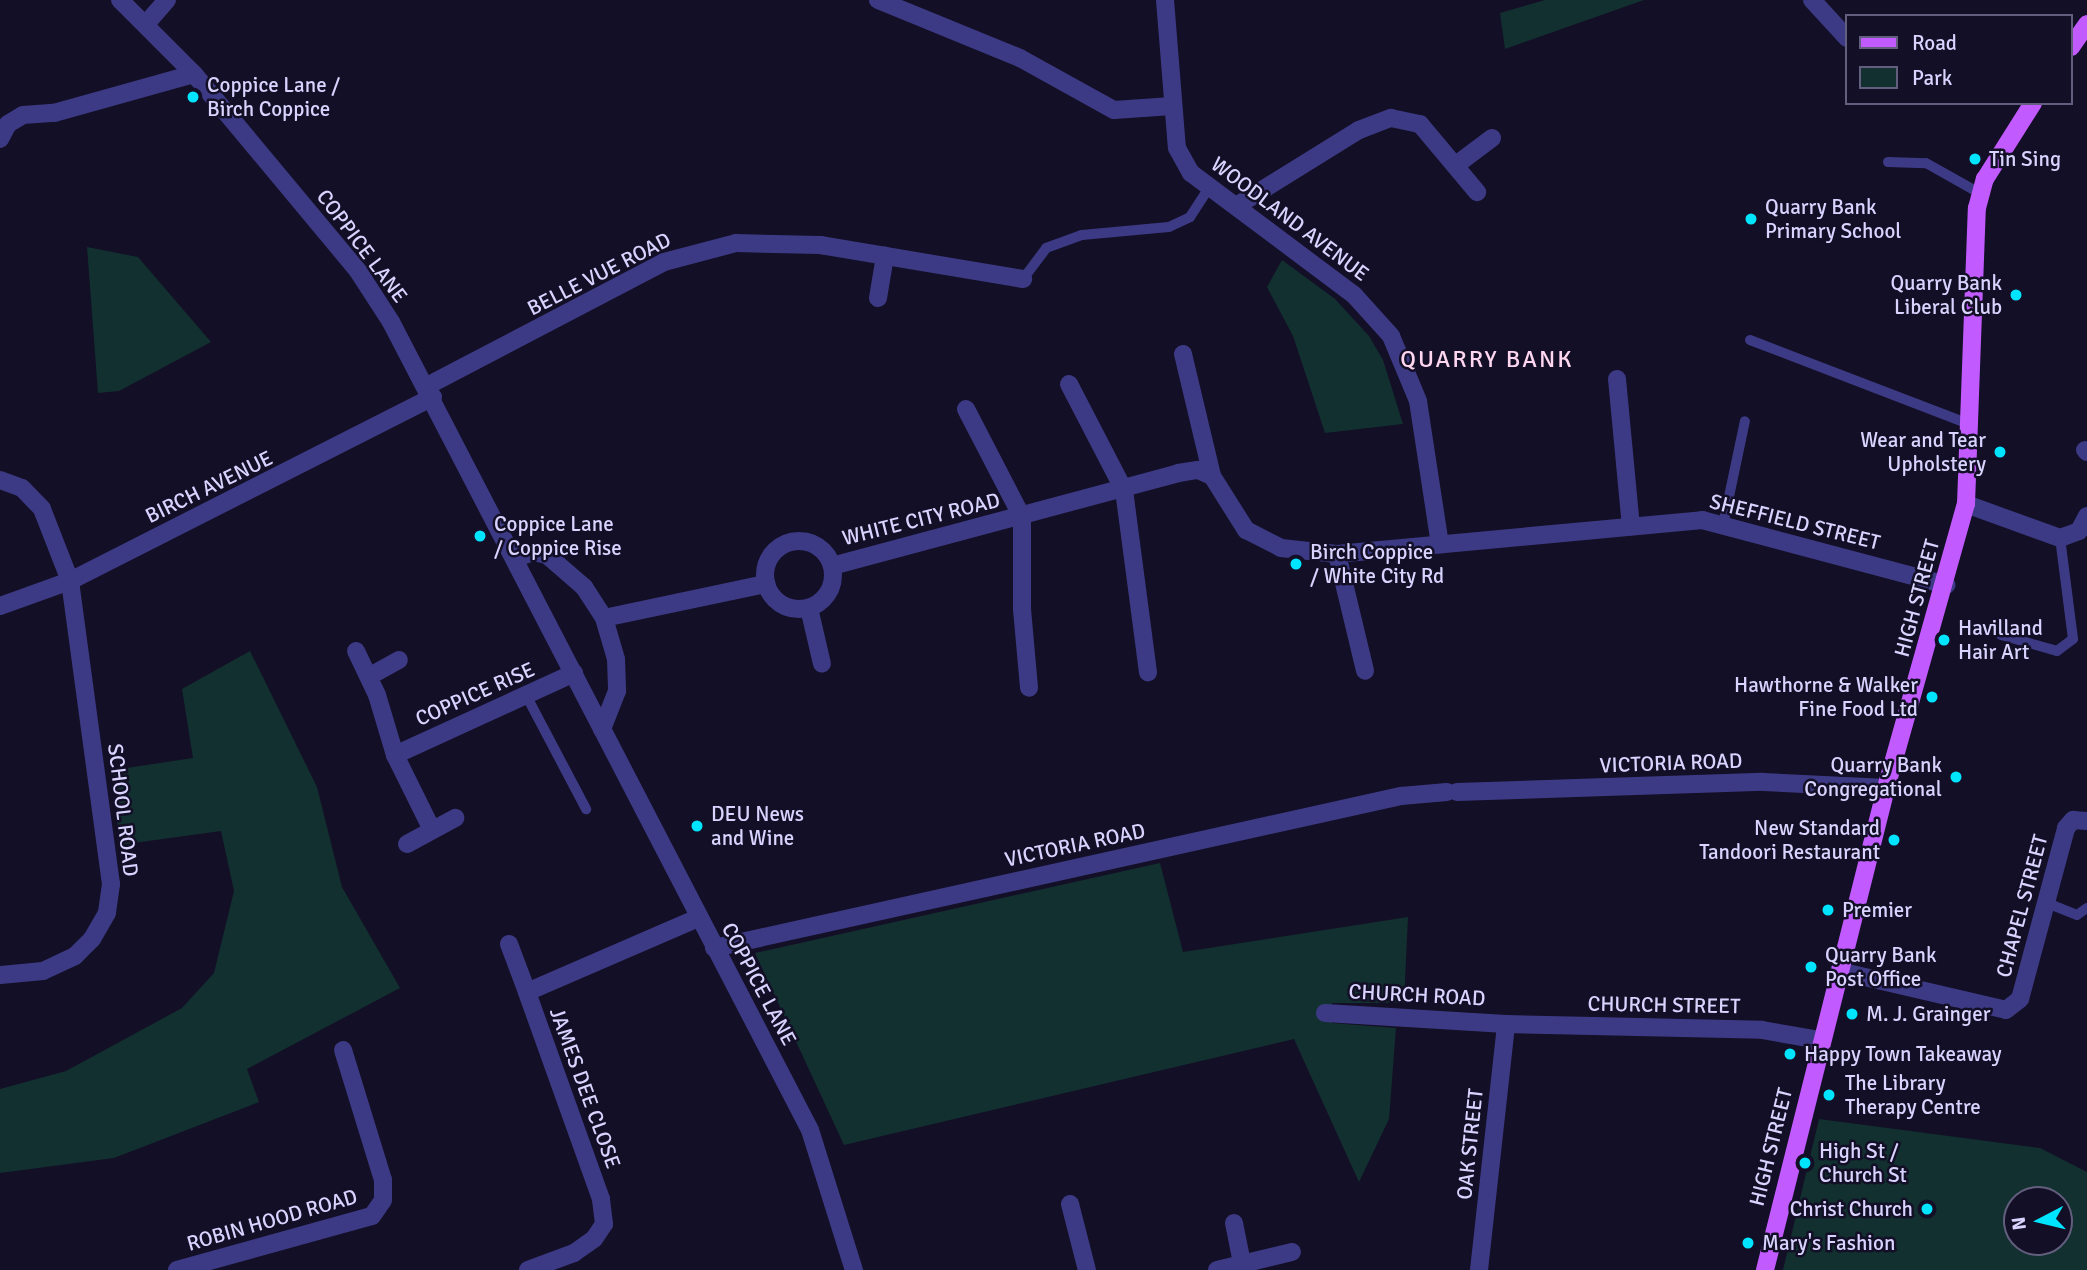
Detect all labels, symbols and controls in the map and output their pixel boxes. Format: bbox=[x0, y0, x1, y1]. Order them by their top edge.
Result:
legend bbox=[1846, 14, 2073, 105]
text: Road bbox=[1912, 30, 1957, 56]
text: Park bbox=[1912, 65, 1952, 91]
place label: Coppice Lane / Birch Coppice bbox=[207, 72, 340, 122]
marker: Coppice Lane / Birch Coppice bbox=[185, 89, 201, 105]
place label: Tin Sing bbox=[1989, 146, 2061, 172]
street label: WOODLAND AVENUE bbox=[1206, 151, 1374, 287]
marker: Tin Sing bbox=[1967, 151, 1983, 167]
street label: COPPICE LANE bbox=[311, 184, 413, 308]
place label: Quarry Bank Primary School bbox=[1765, 194, 1901, 244]
marker: Quarry Bank Primary School bbox=[1743, 211, 1759, 227]
street label: BELLE VUE ROAD bbox=[523, 227, 675, 321]
place label: Quarry Bank Liberal Club bbox=[1890, 270, 2002, 320]
marker: Quarry Bank Liberal Club bbox=[2008, 287, 2024, 303]
district label: QUARRY BANK bbox=[1402, 346, 1572, 374]
place label: Wear and Tear Upholstery bbox=[1860, 427, 1986, 477]
marker: Wear and Tear Upholstery bbox=[1992, 444, 2008, 460]
street label: BIRCH AVENUE bbox=[141, 445, 277, 529]
street label: WHITE CITY ROAD bbox=[840, 487, 1002, 551]
street label: SHEFFIELD STREET bbox=[1707, 489, 1883, 555]
place label: Coppice Lane / Coppice Rise bbox=[494, 511, 622, 561]
marker: Coppice Lane / Coppice Rise bbox=[472, 528, 488, 544]
street label: HIGH STREET bbox=[1889, 536, 1945, 660]
place label: Birch Coppice / White City Rd bbox=[1310, 539, 1444, 589]
marker: Birch Coppice / White City Rd bbox=[1288, 556, 1304, 572]
place label: Havilland Hair Art bbox=[1958, 615, 2043, 665]
marker: Havilland Hair Art bbox=[1936, 632, 1952, 648]
street label: COPPICE RISE bbox=[411, 656, 539, 732]
place label: Hawthorne & Walker Fine Food Ltd bbox=[1734, 672, 1918, 722]
marker: Hawthorne & Walker Fine Food Ltd bbox=[1924, 689, 1940, 705]
street label: SCHOOL ROAD bbox=[102, 742, 144, 878]
street label: VICTORIA ROAD bbox=[1599, 748, 1743, 778]
place label: Quarry Bank Congregational bbox=[1804, 752, 1942, 802]
marker: Quarry Bank Congregational bbox=[1948, 769, 1964, 785]
place label: DEU News and Wine bbox=[711, 801, 804, 851]
place label: New Standard Tandoori Restaurant bbox=[1699, 815, 1880, 865]
marker: DEU News and Wine bbox=[689, 818, 705, 834]
street label: VICTORIA ROAD bbox=[1002, 818, 1148, 872]
marker: New Standard Tandoori Restaurant bbox=[1886, 832, 1902, 848]
street label: CHAPEL STREET bbox=[1991, 832, 2053, 980]
place label: Premier bbox=[1842, 897, 1912, 923]
marker: Premier bbox=[1820, 902, 1836, 918]
street label: COPPICE LANE bbox=[716, 918, 802, 1050]
place label: Quarry Bank Post Office bbox=[1825, 942, 1937, 992]
marker: Quarry Bank Post Office bbox=[1803, 959, 1819, 975]
street label: CHURCH ROAD bbox=[1348, 979, 1486, 1011]
street label: CHURCH STREET bbox=[1587, 991, 1741, 1019]
place label: M. J. Grainger bbox=[1866, 1001, 1990, 1027]
street label: JAMES DEE CLOSE bbox=[544, 1004, 626, 1172]
marker: M. J. Grainger bbox=[1844, 1006, 1860, 1022]
place label: Happy Town Takeaway bbox=[1804, 1041, 2002, 1067]
marker: Happy Town Takeaway bbox=[1782, 1046, 1798, 1062]
place label: The Library Therapy Centre bbox=[1845, 1070, 1981, 1120]
street label: HIGH STREET bbox=[1744, 1085, 1798, 1209]
marker: The Library Therapy Centre bbox=[1819, 1085, 1839, 1105]
street label: OAK STREET bbox=[1452, 1087, 1488, 1201]
place label: High St / Church St bbox=[1819, 1138, 1907, 1188]
marker: High St / Church St bbox=[1797, 1155, 1813, 1171]
street label: ROBIN HOOD ROAD bbox=[184, 1184, 360, 1256]
north arrow bbox=[2003, 1186, 2073, 1256]
place label: Christ Church bbox=[1790, 1196, 1913, 1222]
marker: Christ Church bbox=[1919, 1201, 1935, 1217]
text: N bbox=[2006, 1215, 2032, 1231]
place label: Mary's Fashion bbox=[1762, 1230, 1895, 1256]
marker: Mary's Fashion bbox=[1740, 1235, 1756, 1251]

